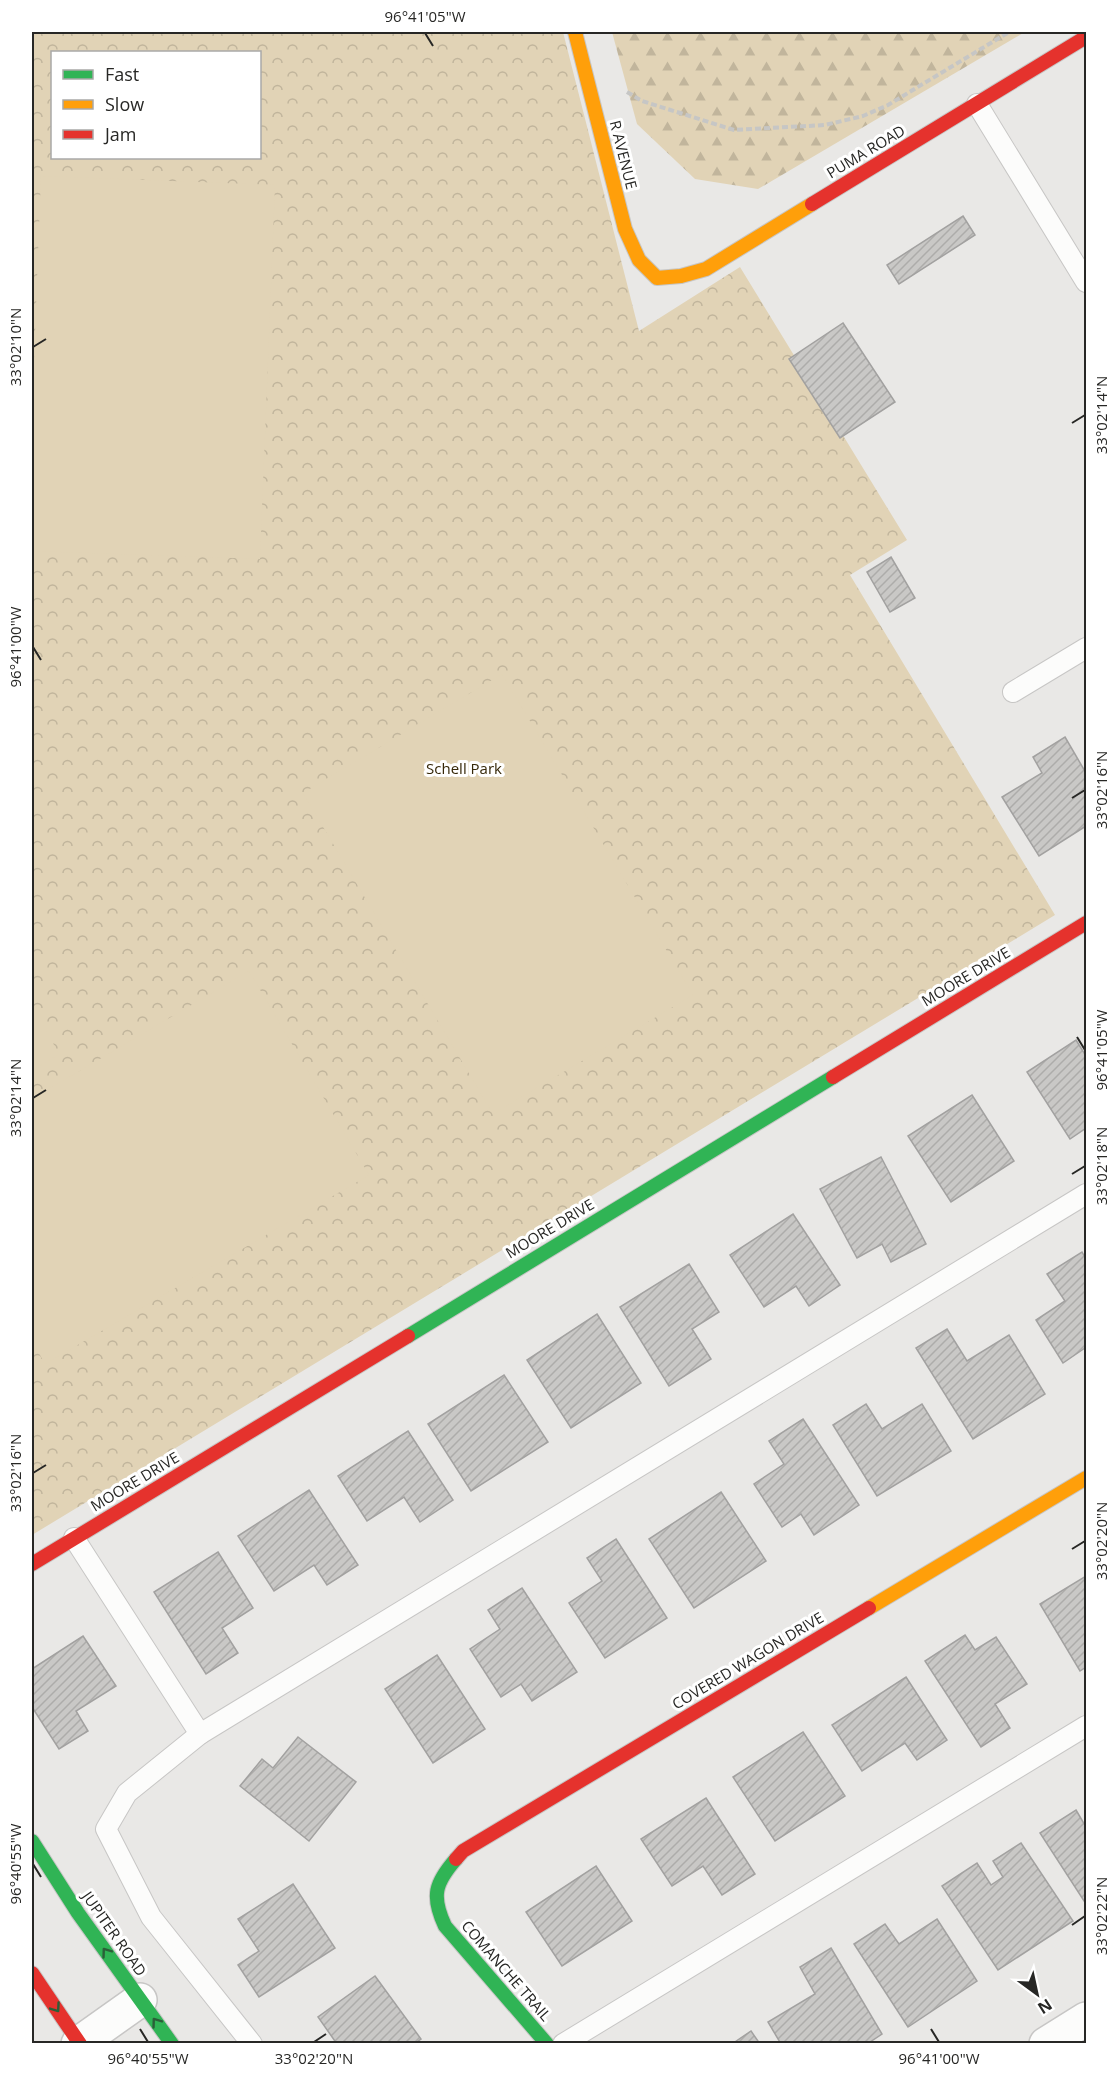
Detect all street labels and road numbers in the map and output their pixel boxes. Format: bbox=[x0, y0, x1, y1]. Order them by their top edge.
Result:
street label: R AVENUE bbox=[606, 118, 642, 191]
street label: PUMA ROAD bbox=[823, 120, 908, 182]
street label: MOORE DRIVE bbox=[918, 942, 1013, 1010]
street label: MOORE DRIVE bbox=[502, 1194, 597, 1262]
street label: MOORE DRIVE bbox=[87, 1447, 182, 1515]
street label: COVERED WAGON DRIVE bbox=[668, 1607, 827, 1713]
street label: JUPITER ROAD bbox=[77, 1885, 151, 1980]
street label: COMANCHE TRAIL bbox=[457, 1916, 556, 2025]

